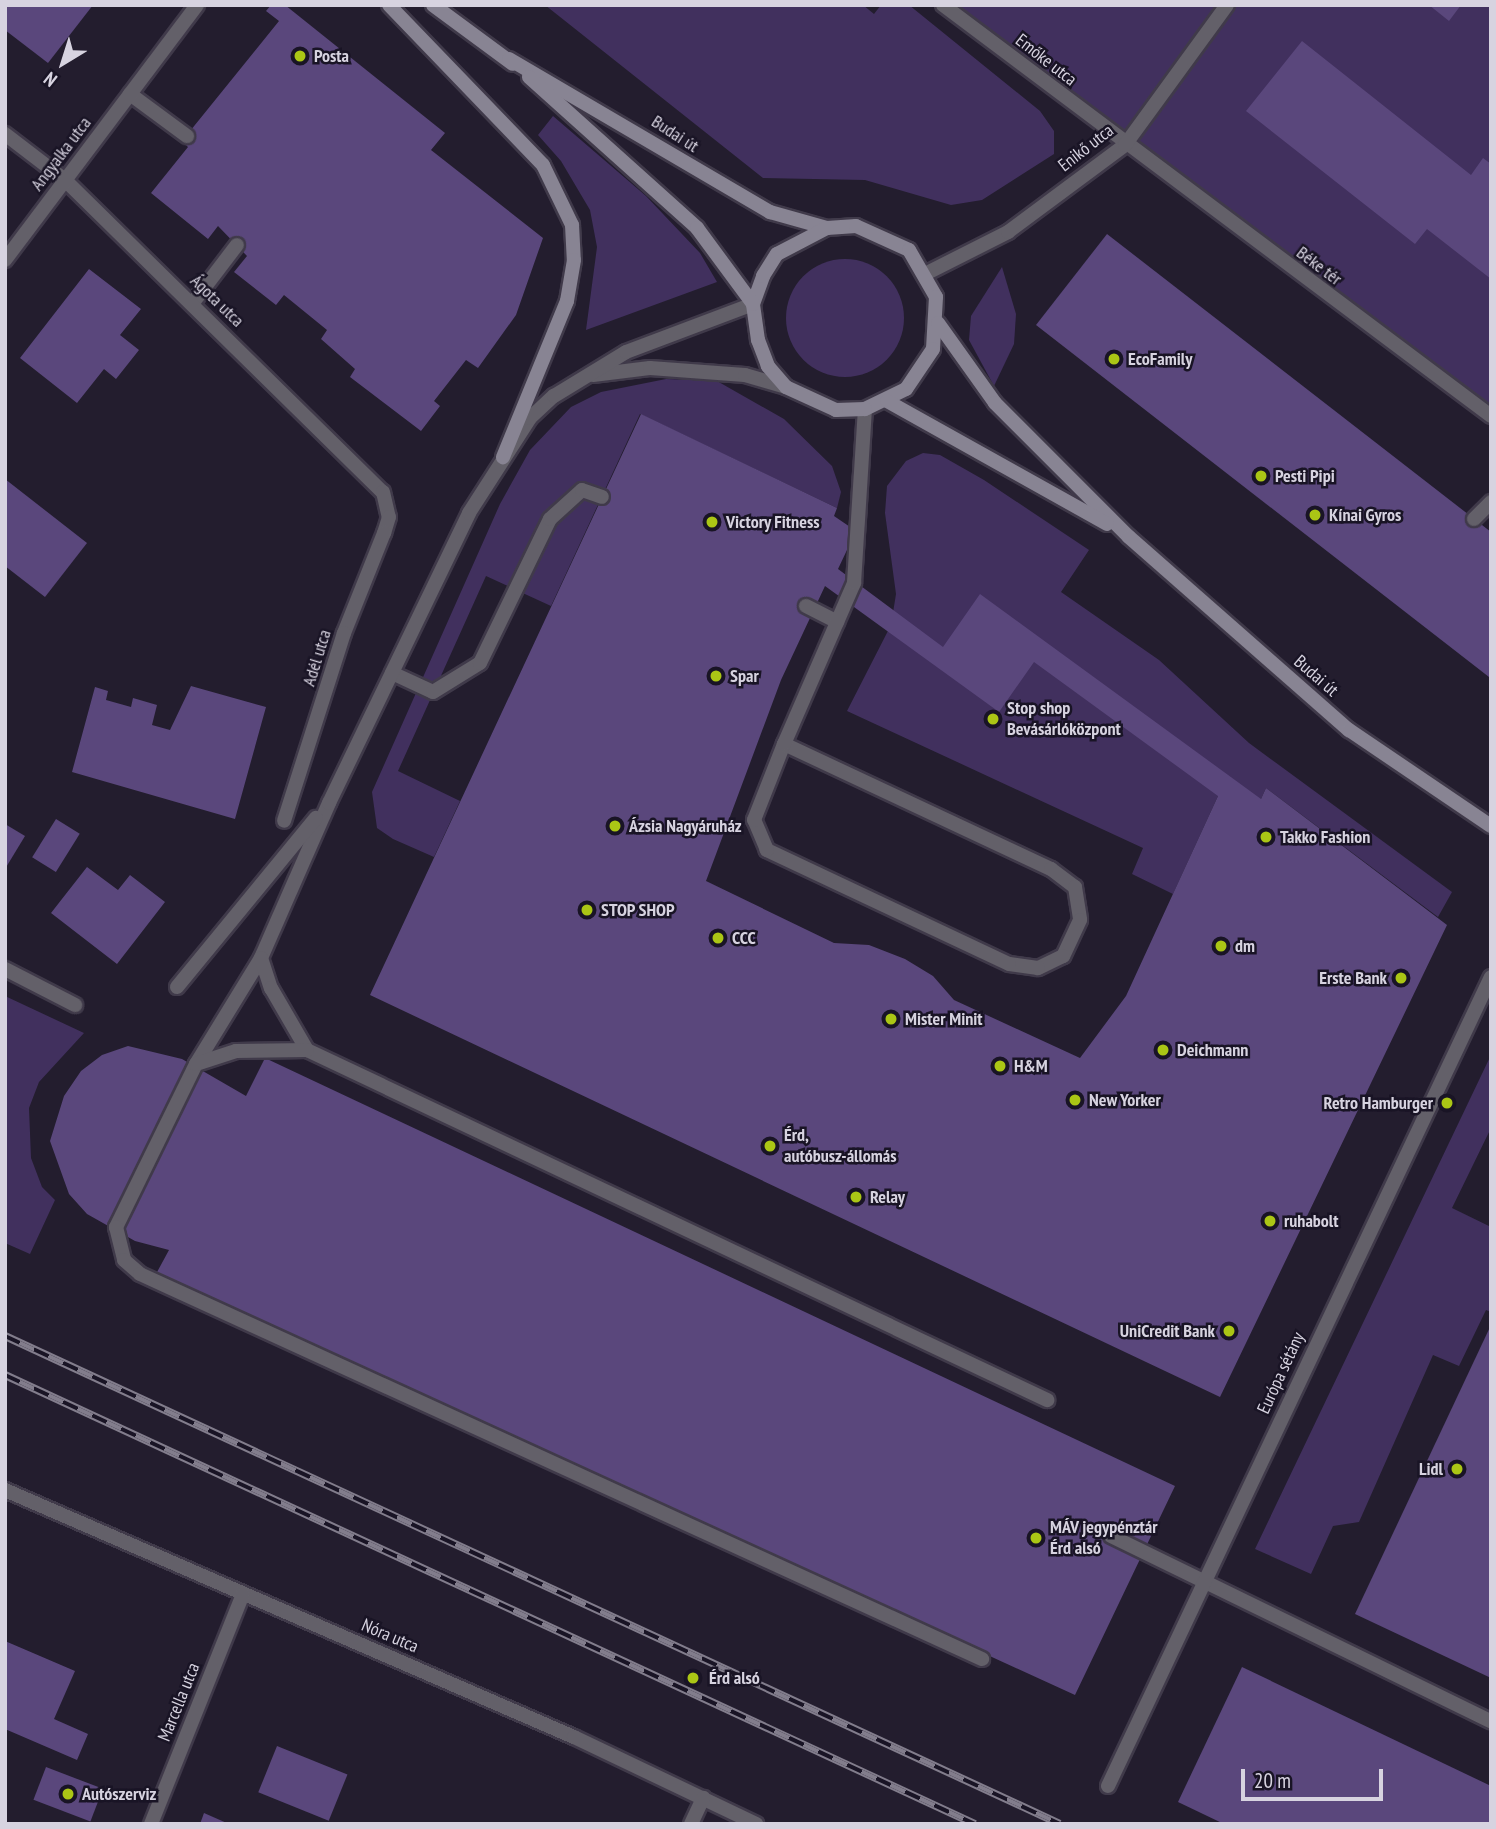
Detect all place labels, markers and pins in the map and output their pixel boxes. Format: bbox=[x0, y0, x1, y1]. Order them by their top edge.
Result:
place label: Posta bbox=[314, 45, 349, 67]
marker: Posta bbox=[292, 48, 308, 64]
place label: EcoFamily bbox=[1128, 348, 1192, 370]
marker: EcoFamily bbox=[1106, 351, 1122, 367]
place label: Pesti Pipi bbox=[1275, 465, 1335, 487]
marker: Pesti Pipi bbox=[1253, 468, 1269, 484]
place label: Kínai Gyros bbox=[1329, 504, 1401, 526]
marker: Kínai Gyros bbox=[1307, 507, 1323, 523]
place label: Victory Fitness bbox=[726, 511, 820, 533]
marker: Victory Fitness bbox=[704, 514, 720, 530]
place label: Spar bbox=[730, 665, 759, 687]
marker: Spar bbox=[708, 668, 724, 684]
place label: Stop shop Bevásárlóközpont bbox=[1007, 698, 1121, 740]
marker: Stop shop Bevásárlóközpont bbox=[985, 711, 1001, 727]
place label: Ázsia Nagyáruház bbox=[629, 815, 742, 837]
marker: Ázsia Nagyáruház bbox=[607, 818, 623, 834]
place label: Takko Fashion bbox=[1280, 826, 1370, 848]
marker: Takko Fashion bbox=[1258, 829, 1274, 845]
place label: STOP SHOP bbox=[601, 899, 675, 921]
marker: STOP SHOP bbox=[579, 902, 595, 918]
place label: CCC bbox=[732, 927, 756, 949]
marker: CCC bbox=[710, 930, 726, 946]
place label: dm bbox=[1235, 935, 1255, 957]
marker: dm bbox=[1213, 938, 1229, 954]
place label: Erste Bank bbox=[1319, 967, 1387, 989]
marker: Erste Bank bbox=[1393, 970, 1409, 986]
place label: Mister Minit bbox=[905, 1008, 983, 1030]
marker: Mister Minit bbox=[883, 1011, 899, 1027]
place label: Deichmann bbox=[1177, 1039, 1248, 1061]
marker: Deichmann bbox=[1155, 1042, 1171, 1058]
place label: H&M bbox=[1014, 1055, 1048, 1077]
marker: H&M bbox=[992, 1058, 1008, 1074]
place label: New Yorker bbox=[1089, 1089, 1162, 1111]
marker: New Yorker bbox=[1067, 1092, 1083, 1108]
place label: Retro Hamburger bbox=[1324, 1092, 1433, 1114]
marker: Retro Hamburger bbox=[1439, 1095, 1455, 1111]
place label: Érd, autóbusz-állomás bbox=[784, 1125, 896, 1168]
marker: Érd, autóbusz-állomás bbox=[762, 1138, 778, 1154]
place label: Relay bbox=[870, 1186, 905, 1208]
marker: Relay bbox=[848, 1189, 864, 1205]
place label: ruhabolt bbox=[1284, 1210, 1338, 1232]
marker: ruhabolt bbox=[1262, 1213, 1278, 1229]
place label: UniCredit Bank bbox=[1120, 1320, 1215, 1342]
marker: UniCredit Bank bbox=[1221, 1323, 1237, 1339]
place label: Lidl bbox=[1419, 1458, 1443, 1480]
marker: Lidl bbox=[1449, 1461, 1465, 1477]
place label: MÁV jegypénztár Érd alsó bbox=[1050, 1517, 1158, 1560]
marker: MÁV jegypénztár Érd alsó bbox=[1028, 1530, 1044, 1546]
place label: Érd alsó bbox=[709, 1667, 760, 1689]
marker: Érd alsó bbox=[683, 1668, 703, 1688]
place label: Autószerviz bbox=[82, 1783, 156, 1805]
marker: Autószerviz bbox=[60, 1786, 76, 1802]

